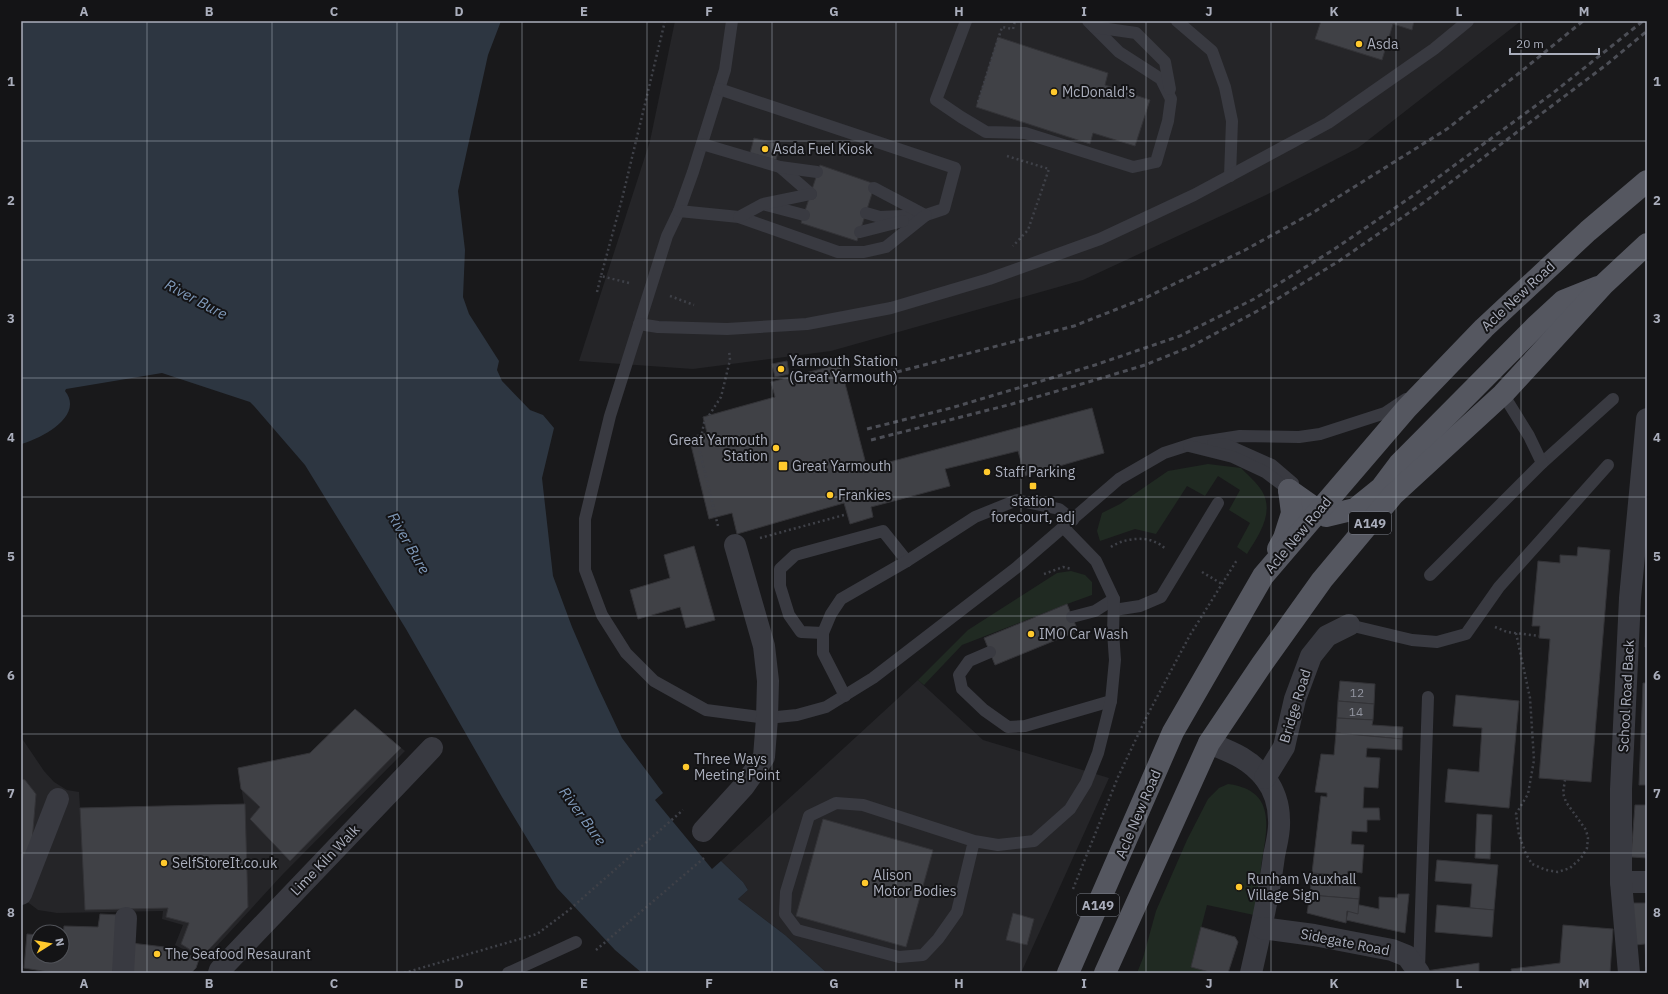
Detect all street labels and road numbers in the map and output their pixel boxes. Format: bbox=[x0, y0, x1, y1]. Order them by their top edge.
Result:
street label: Acle New Road bbox=[1477, 257, 1559, 335]
street label: Acle New Road bbox=[1261, 493, 1335, 577]
road number: A149 bbox=[1349, 512, 1391, 534]
street label: School Road Back bbox=[1614, 639, 1638, 753]
street label: Bridge Road bbox=[1275, 667, 1315, 745]
street label: Acle New Road bbox=[1111, 767, 1165, 861]
street label: Lime Kiln Walk bbox=[287, 820, 364, 899]
road number: A149 bbox=[1077, 894, 1119, 916]
street label: Sidegate Road bbox=[1299, 925, 1391, 959]

